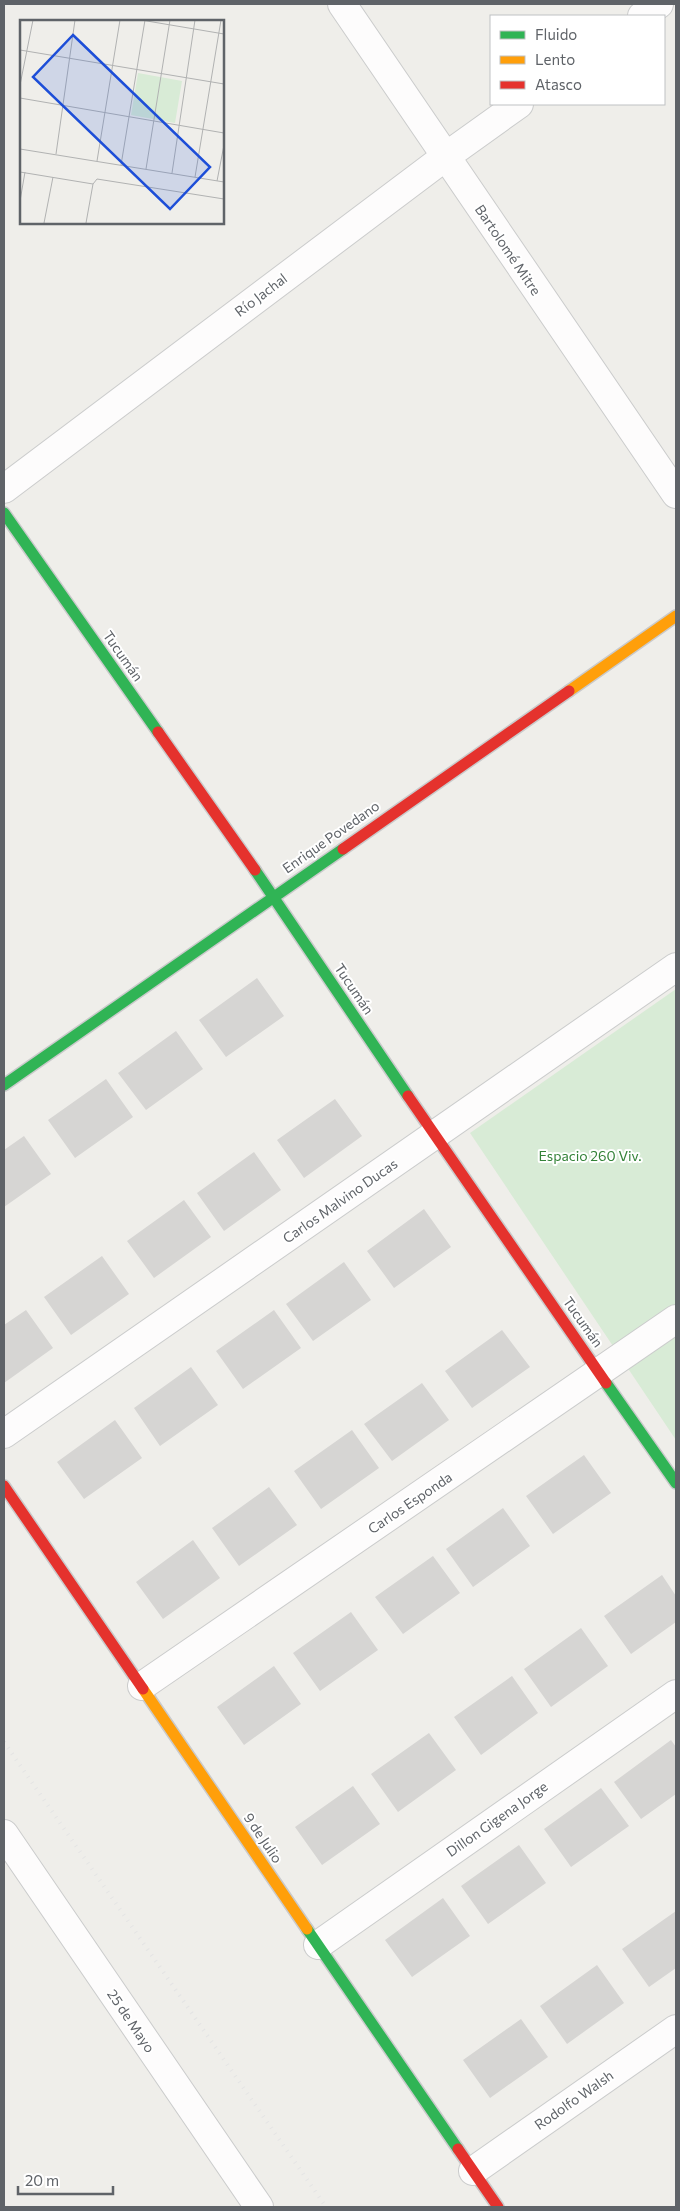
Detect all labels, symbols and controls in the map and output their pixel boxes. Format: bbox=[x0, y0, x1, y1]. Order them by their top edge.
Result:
legend bbox=[490, 15, 665, 105]
inset map bbox=[20, 20, 224, 224]
text: Fluido bbox=[535, 25, 577, 43]
text: Lento bbox=[535, 50, 575, 68]
text: Atasco bbox=[535, 75, 582, 93]
street label: Bartolomé Mitre bbox=[472, 201, 545, 298]
street label: Río Jachal bbox=[231, 269, 290, 320]
street label: Tucumán bbox=[100, 627, 147, 684]
street label: Enrique Povedano bbox=[279, 797, 382, 876]
street label: Tucumán bbox=[331, 960, 378, 1017]
park label: Espacio 260 Viv. bbox=[539, 1147, 641, 1164]
street label: Carlos Malvino Ducas bbox=[279, 1155, 400, 1247]
street label: Tucumán bbox=[560, 1293, 607, 1350]
street label: Carlos Esponda bbox=[364, 1468, 455, 1537]
street label: Dillon Gigena Jorge bbox=[443, 1777, 551, 1860]
street label: 9 de Julio bbox=[241, 1809, 286, 1866]
street label: 25 de Mayo bbox=[104, 1986, 159, 2056]
street label: Rodolfo Walsh bbox=[531, 2066, 616, 2133]
scale bar bbox=[18, 2164, 112, 2196]
text: 20 m bbox=[25, 2171, 59, 2189]

